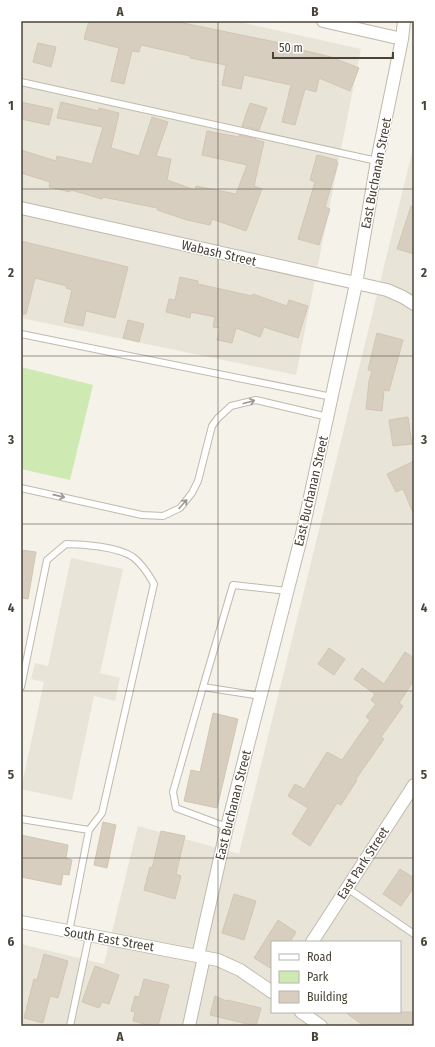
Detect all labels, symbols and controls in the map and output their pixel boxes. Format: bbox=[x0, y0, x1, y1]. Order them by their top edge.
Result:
text: A bbox=[115, 4, 124, 19]
text: B bbox=[311, 4, 319, 19]
scale bar bbox=[273, 34, 393, 60]
text: 50 m bbox=[279, 41, 303, 55]
text: 1 bbox=[8, 98, 14, 113]
text: 1 bbox=[421, 98, 427, 113]
street label: East Buchanan Street bbox=[358, 115, 394, 230]
street label: Wabash Street bbox=[180, 237, 259, 269]
text: 2 bbox=[7, 265, 14, 280]
text: 2 bbox=[420, 265, 427, 280]
one-way arrow bbox=[242, 397, 255, 405]
text: 3 bbox=[7, 432, 14, 447]
text: 3 bbox=[420, 432, 427, 447]
street label: East Buchanan Street bbox=[291, 434, 331, 548]
one-way arrow bbox=[52, 493, 65, 501]
one-way arrow bbox=[179, 499, 188, 509]
text: 4 bbox=[8, 600, 15, 615]
text: 4 bbox=[421, 600, 428, 615]
street label: East Buchanan Street bbox=[212, 748, 254, 862]
text: 5 bbox=[8, 767, 14, 782]
text: 5 bbox=[421, 767, 427, 782]
street label: East Park Street bbox=[334, 823, 392, 902]
street label: South East Street bbox=[63, 924, 156, 954]
text: 6 bbox=[8, 934, 15, 949]
text: 6 bbox=[421, 934, 428, 949]
legend bbox=[271, 941, 401, 1013]
text: Road bbox=[307, 950, 332, 964]
text: Park bbox=[307, 970, 329, 984]
text: Building bbox=[307, 990, 348, 1004]
text: A bbox=[115, 1029, 124, 1044]
text: B bbox=[311, 1029, 319, 1044]

